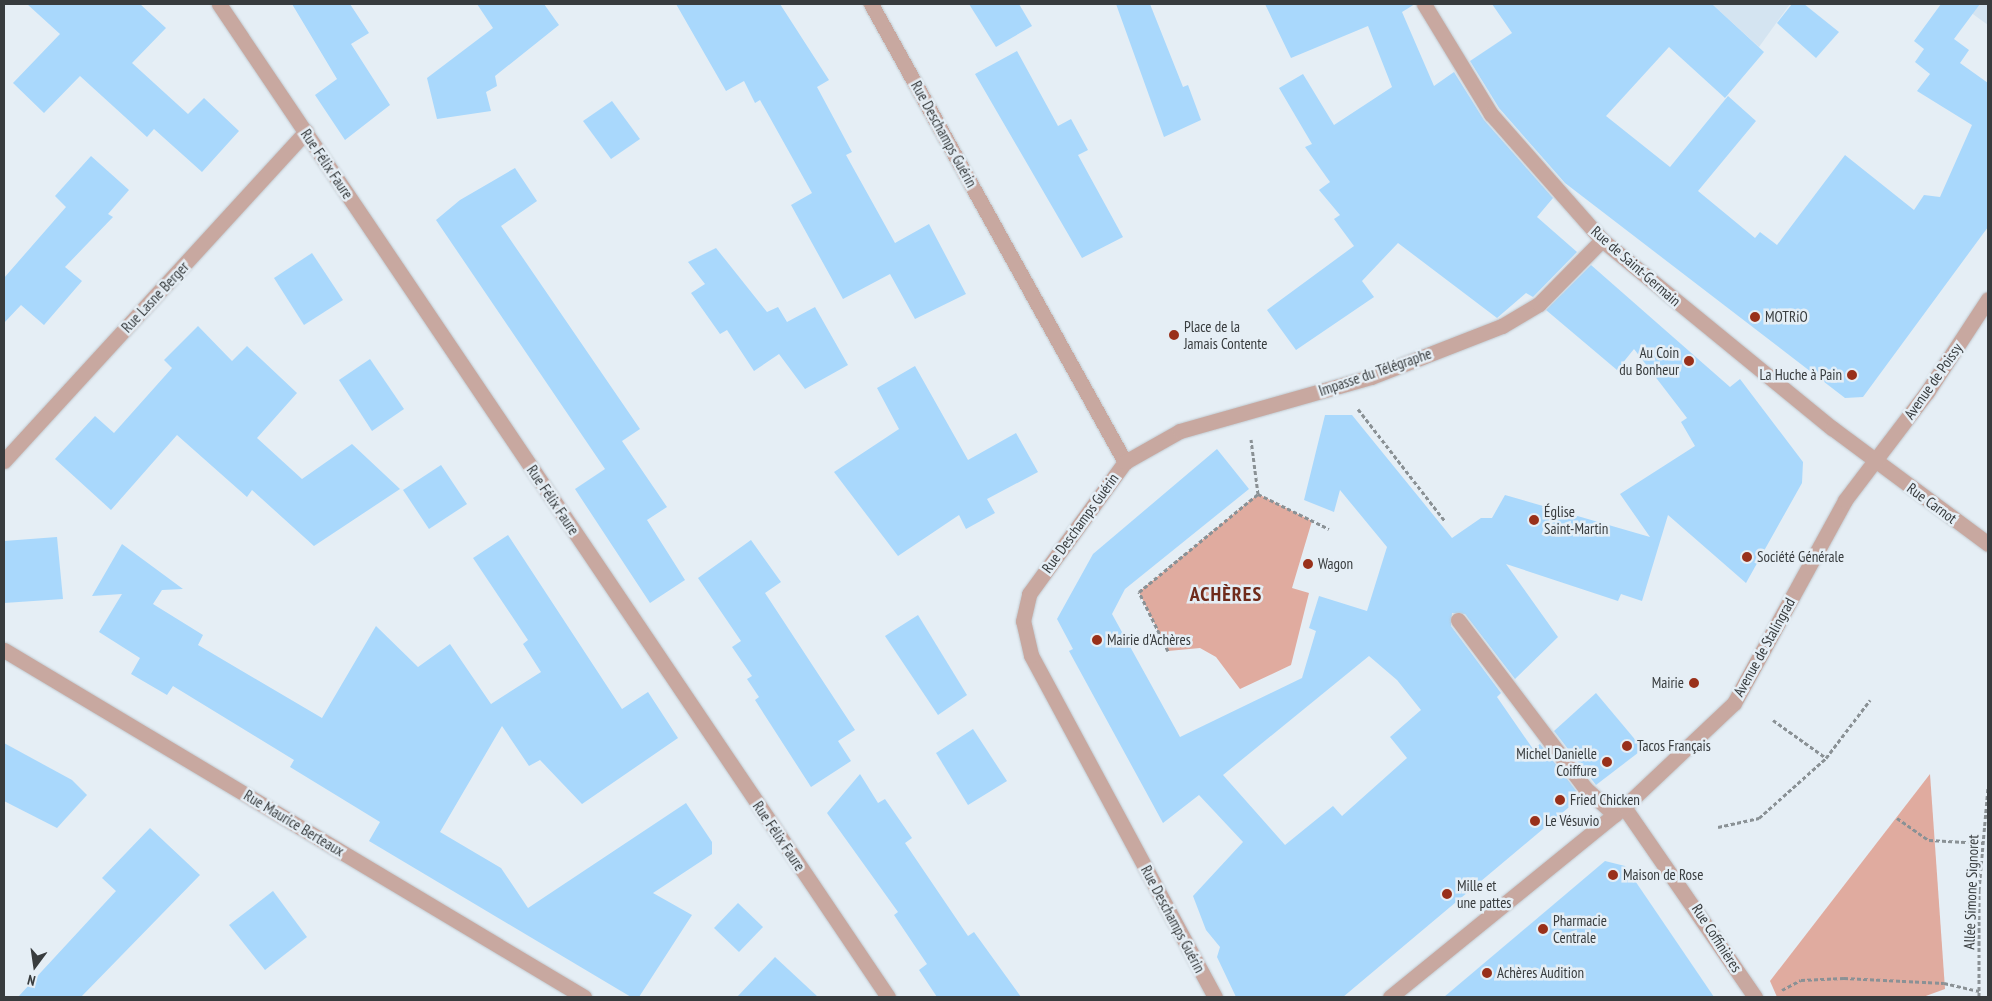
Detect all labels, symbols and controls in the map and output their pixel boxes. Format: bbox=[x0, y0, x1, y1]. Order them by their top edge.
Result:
street label: Rue Deschamps Guérin bbox=[907, 78, 981, 190]
street label: Rue Félix Faure bbox=[297, 126, 357, 202]
street label: Rue de Saint-Germain bbox=[1588, 222, 1684, 310]
street label: Rue Lasne Berger bbox=[118, 258, 192, 336]
place label: MOTRiO bbox=[1765, 308, 1808, 326]
marker: MOTRiO bbox=[1749, 311, 1761, 323]
place label: Place de la Jamais Contente bbox=[1184, 317, 1267, 352]
marker: Place de la Jamais Contente bbox=[1168, 329, 1180, 341]
street label: Avenue de Poissy bbox=[1900, 339, 1966, 423]
place label: Au Coin du Bonheur bbox=[1619, 343, 1679, 378]
street label: Impasse du Télégraphe bbox=[1316, 344, 1434, 400]
marker: Au Coin du Bonheur bbox=[1683, 355, 1695, 367]
place label: La Huche à Pain bbox=[1760, 366, 1842, 384]
marker: La Huche à Pain bbox=[1846, 369, 1858, 381]
street label: Rue Félix Faure bbox=[523, 462, 583, 538]
street label: Rue Deschamps Guérin bbox=[1038, 470, 1122, 576]
street label: Rue Carnot bbox=[1904, 479, 1960, 527]
place label: Église Saint-Martin bbox=[1544, 502, 1608, 537]
marker: Église Saint-Martin bbox=[1528, 514, 1540, 526]
place label: Société Générale bbox=[1757, 548, 1844, 566]
marker: Société Générale bbox=[1741, 551, 1753, 563]
place label: Wagon bbox=[1318, 555, 1353, 573]
marker: Wagon bbox=[1302, 558, 1314, 570]
district label: ACHÈRES bbox=[1189, 582, 1263, 606]
street label: Avenue de Stalingrad bbox=[1729, 595, 1799, 699]
place label: Mairie d'Achères bbox=[1107, 631, 1191, 649]
marker: Mairie d'Achères bbox=[1091, 634, 1103, 646]
place label: Mairie bbox=[1652, 674, 1684, 692]
marker: Mairie bbox=[1688, 677, 1700, 689]
place label: Tacos Français bbox=[1637, 737, 1711, 755]
marker: Tacos Français bbox=[1621, 740, 1633, 752]
place label: Michel Danielle Coiffure bbox=[1516, 744, 1597, 779]
marker: Michel Danielle Coiffure bbox=[1601, 756, 1613, 768]
street label: Rue Maurice Berteaux bbox=[241, 786, 347, 860]
place label: Fried Chicken bbox=[1570, 791, 1640, 809]
marker: Fried Chicken bbox=[1554, 794, 1566, 806]
street label: Rue Félix Faure bbox=[749, 798, 809, 874]
place label: Le Vésuvio bbox=[1545, 812, 1599, 830]
marker: Le Vésuvio bbox=[1529, 815, 1541, 827]
street label: Allée Simone Signoret bbox=[1960, 834, 1982, 950]
street label: Rue Deschamps Guérin bbox=[1137, 862, 1209, 976]
place label: Maison de Rose bbox=[1623, 866, 1703, 884]
marker: Maison de Rose bbox=[1607, 869, 1619, 881]
place label: Mille et une pattes bbox=[1457, 876, 1511, 911]
marker: Mille et une pattes bbox=[1441, 888, 1453, 900]
street label: Rue Coffinières bbox=[1688, 901, 1746, 975]
place label: Pharmacie Centrale bbox=[1553, 911, 1607, 946]
marker: Pharmacie Centrale bbox=[1537, 923, 1549, 935]
north arrow bbox=[10, 941, 60, 991]
place label: Achères Audition bbox=[1497, 964, 1584, 982]
marker: Achères Audition bbox=[1481, 967, 1493, 979]
text: N bbox=[26, 971, 37, 990]

